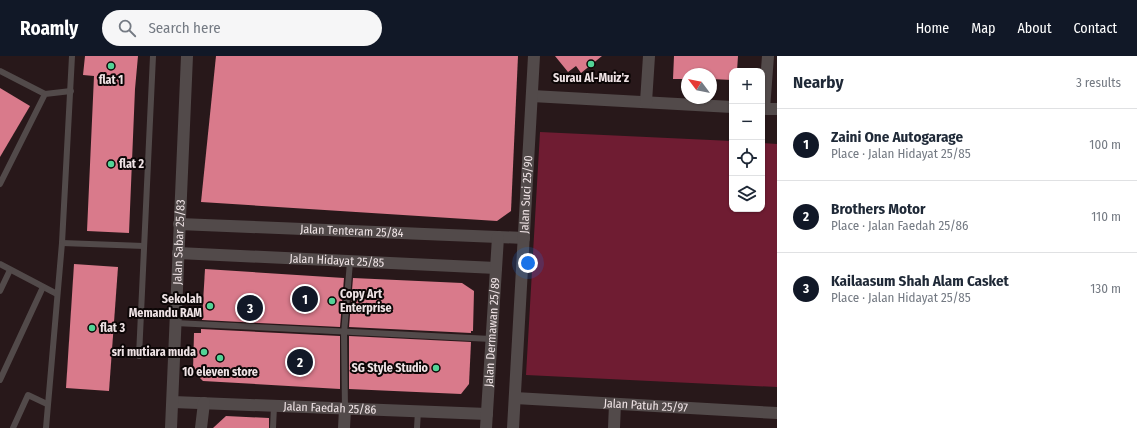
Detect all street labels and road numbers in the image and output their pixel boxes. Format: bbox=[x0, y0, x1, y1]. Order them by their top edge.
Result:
street label: Jalan Suci 25/90 bbox=[517, 155, 535, 234]
street label: Jalan Sabar 25/83 bbox=[170, 199, 188, 285]
street label: Jalan Tenteram 25/84 bbox=[300, 222, 404, 240]
street label: Jalan Hidayat 25/85 bbox=[289, 251, 385, 270]
street label: Jalan Dermawan 25/89 bbox=[482, 277, 502, 387]
street label: Jalan Patuh 25/97 bbox=[603, 396, 688, 415]
street label: Jalan Faedah 25/86 bbox=[283, 399, 377, 417]

